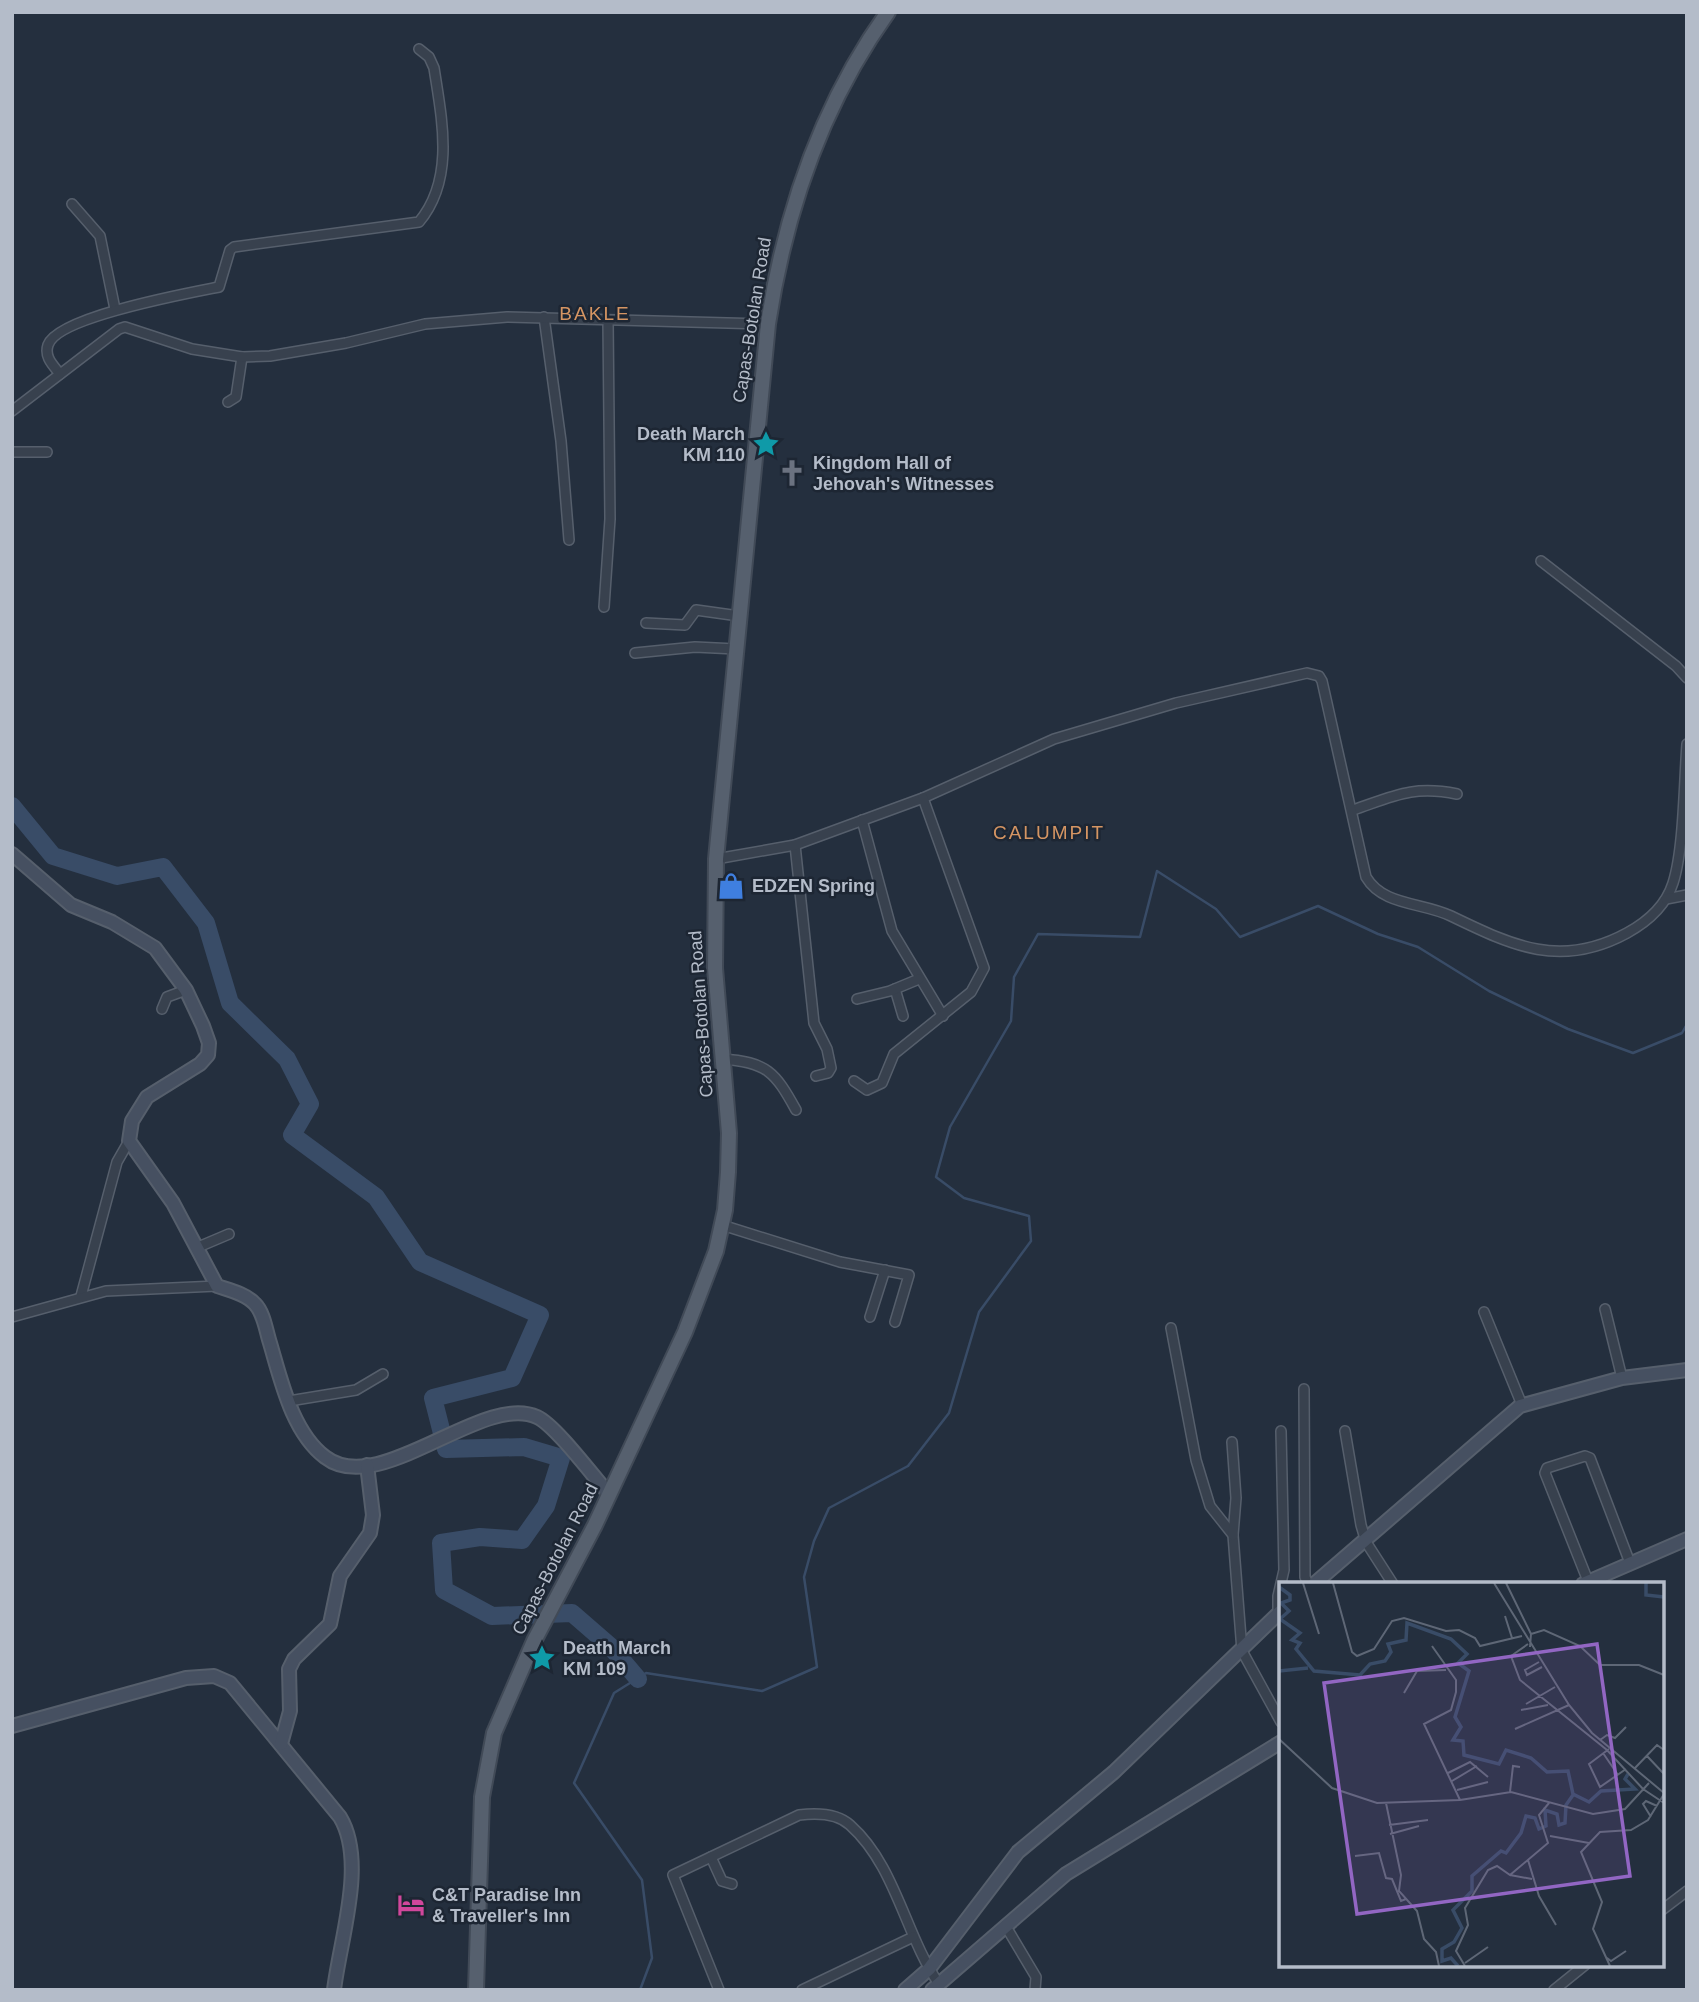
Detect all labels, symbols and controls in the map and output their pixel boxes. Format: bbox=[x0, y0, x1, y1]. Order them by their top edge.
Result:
street label: Capas-Botolan Road bbox=[729, 236, 775, 404]
district label: BAKLE bbox=[559, 303, 631, 324]
place label: Death March KM 110 bbox=[637, 424, 745, 465]
place icon: Death March KM 110 bbox=[751, 429, 781, 459]
place label: Kingdom Hall of Jehovah's Witnesses bbox=[813, 453, 994, 494]
church icon: Kingdom Hall of Jehovah's Witnesses bbox=[777, 458, 807, 488]
district label: CALUMPIT bbox=[993, 822, 1105, 843]
shop icon: EDZEN Spring bbox=[716, 871, 746, 901]
place label: EDZEN Spring bbox=[752, 876, 875, 896]
street label: Capas-Botolan Road bbox=[685, 930, 717, 1098]
street label: Capas-Botolan Road bbox=[508, 1480, 602, 1638]
inset map bbox=[1279, 1582, 1664, 1967]
place label: Death March KM 109 bbox=[563, 1638, 671, 1679]
place icon: Death March KM 109 bbox=[527, 1643, 557, 1673]
place label: C&T Paradise Inn & Traveller's Inn bbox=[432, 1885, 581, 1926]
hotel icon: C&T Paradise Inn & Traveller's Inn bbox=[396, 1890, 426, 1920]

